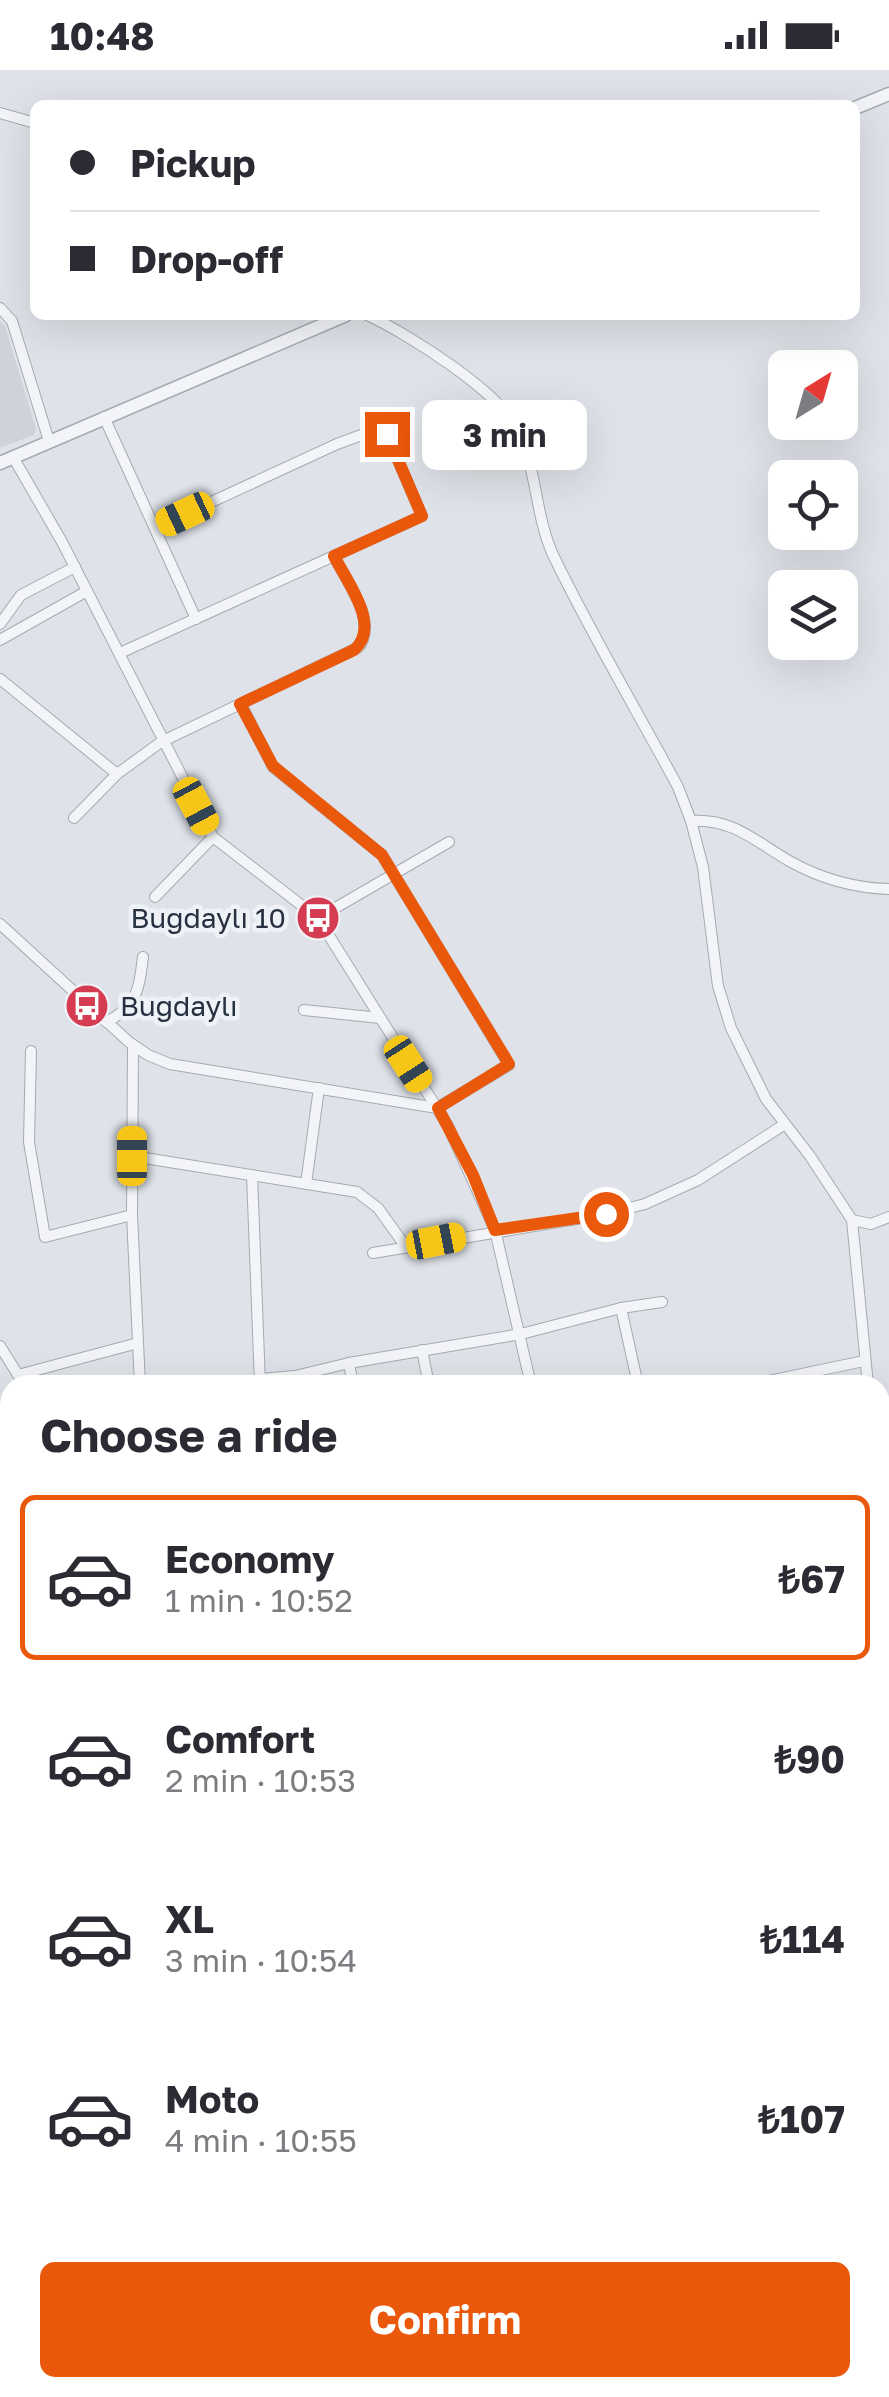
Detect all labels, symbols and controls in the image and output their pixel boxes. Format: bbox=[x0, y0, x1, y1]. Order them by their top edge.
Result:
text: 10:48 bbox=[50, 13, 155, 58]
text: Pickup bbox=[130, 140, 256, 185]
text: Drop-off bbox=[130, 236, 283, 281]
north arrow bbox=[768, 350, 858, 440]
map controls bbox=[768, 350, 858, 660]
callout: 3 min bbox=[422, 399, 587, 469]
route end bbox=[365, 412, 410, 457]
text: 3 min bbox=[463, 416, 546, 454]
button: locate bbox=[768, 460, 858, 550]
car bbox=[151, 488, 219, 540]
button: layers bbox=[768, 570, 858, 660]
car bbox=[169, 772, 223, 840]
bus stop icon: Buğdaylı 10 bbox=[295, 895, 341, 941]
place label: Buğdaylı 10 bbox=[131, 901, 286, 934]
bus stop icon: Buğdaylı bbox=[64, 983, 110, 1029]
place label: Buğdaylı bbox=[120, 989, 238, 1022]
car bbox=[379, 1031, 437, 1097]
car bbox=[117, 1126, 147, 1186]
route start bbox=[584, 1192, 629, 1237]
car bbox=[404, 1221, 468, 1261]
text: Choose a ride bbox=[40, 1408, 338, 1462]
icon: car bbox=[45, 1533, 135, 1623]
text: Economy bbox=[165, 1536, 334, 1581]
text: ₺67 bbox=[778, 1556, 845, 1601]
text: 1 min · 10:52 bbox=[165, 1581, 353, 1619]
icon: car bbox=[45, 1713, 135, 1803]
text: Comfort bbox=[165, 1716, 315, 1761]
text: ₺90 bbox=[774, 1736, 845, 1781]
text: 2 min · 10:53 bbox=[165, 1761, 356, 1799]
icon: car bbox=[45, 1893, 135, 1983]
text: XL bbox=[165, 1896, 214, 1941]
text: ₺114 bbox=[760, 1916, 845, 1961]
text: 3 min · 10:54 bbox=[165, 1941, 357, 1979]
icon: car bbox=[45, 2073, 135, 2163]
text: Moto bbox=[165, 2076, 259, 2121]
text: ₺107 bbox=[758, 2096, 845, 2141]
text: 4 min · 10:55 bbox=[165, 2121, 357, 2159]
button: Confirm bbox=[40, 2262, 850, 2377]

